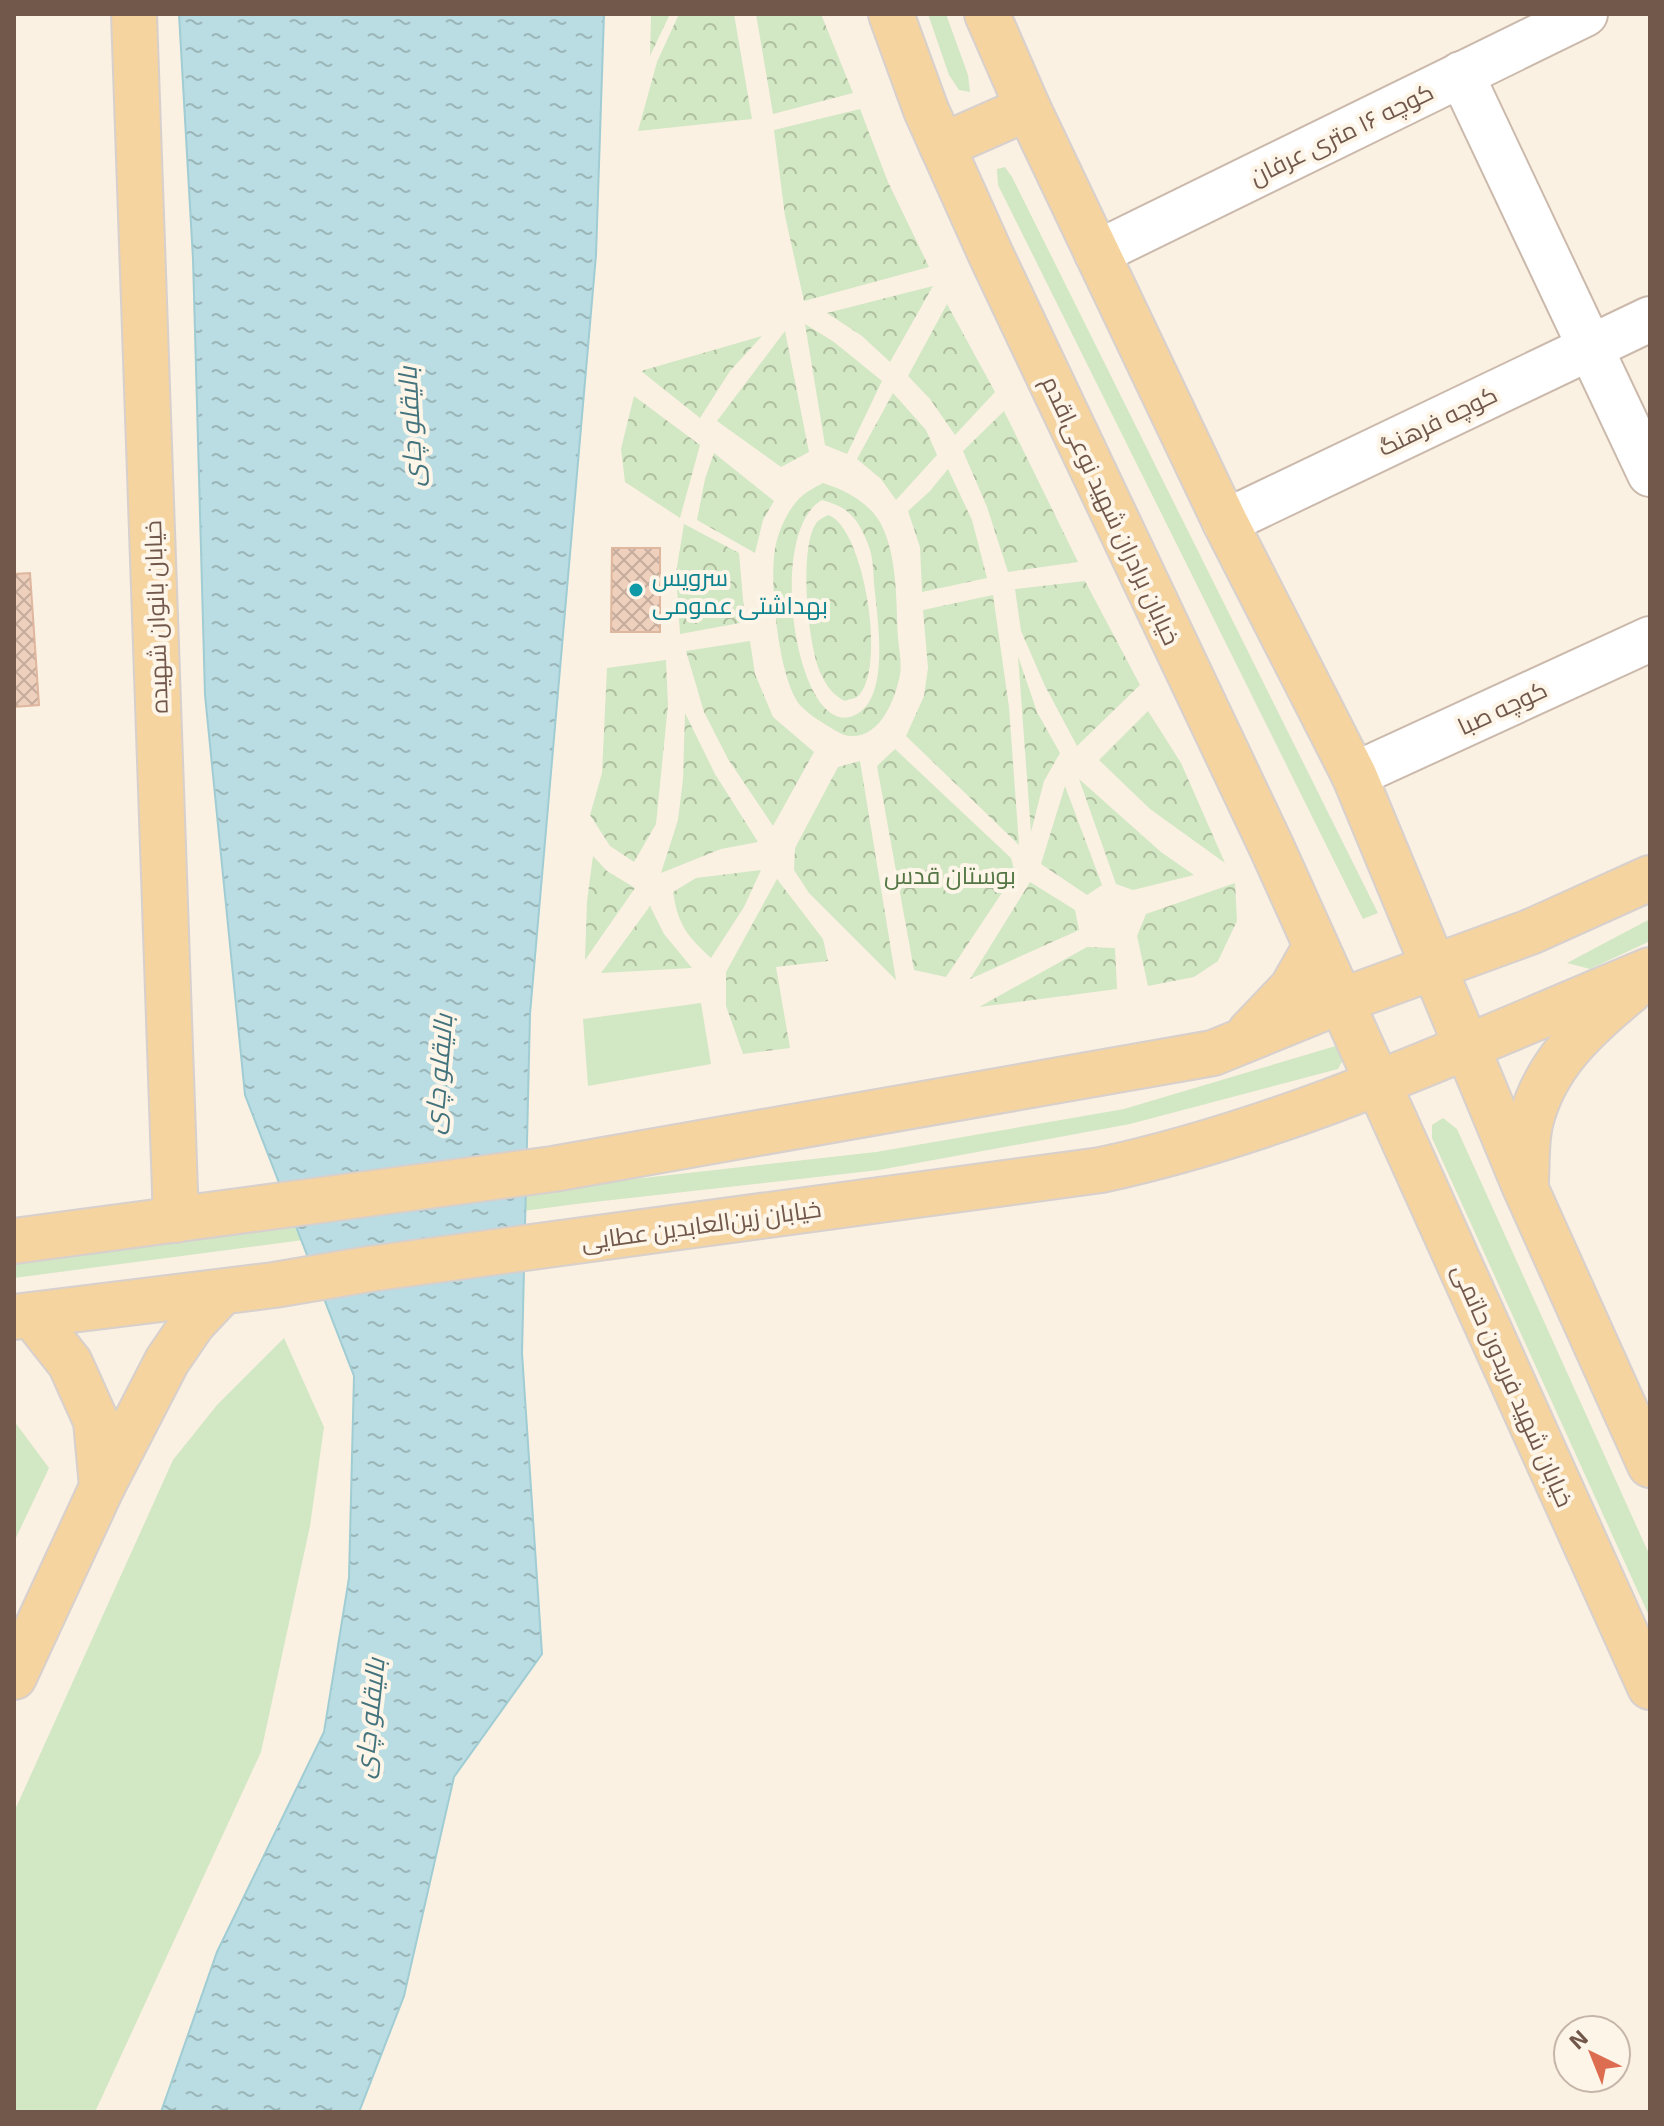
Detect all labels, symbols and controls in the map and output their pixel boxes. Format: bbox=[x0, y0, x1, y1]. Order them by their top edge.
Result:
street label: کوچه ۱۶ متری عرفان bbox=[1244, 76, 1439, 193]
water label: بالیقلو چای bbox=[390, 364, 431, 488]
street label: خیابان برادران شهید نوعی‌اقدم bbox=[1034, 371, 1187, 650]
street label: کوچه فرهنگ bbox=[1373, 379, 1503, 464]
street label: خیابان بانوان شهیده bbox=[137, 520, 174, 714]
place label: سرویس بهداشتی عمومی bbox=[652, 562, 828, 620]
marker: سرویس بهداشتی عمومی bbox=[627, 581, 645, 599]
street label: کوچه صبا bbox=[1453, 674, 1553, 743]
park label: بوستان قدس bbox=[884, 860, 1016, 890]
water label: بالیقلو چای bbox=[416, 1011, 461, 1136]
street label: خیابان زین‌العابدین عطایی bbox=[579, 1193, 823, 1256]
street label: خیابان شهید فریدون حاتمی bbox=[1446, 1259, 1581, 1511]
water label: بالیقلو چای bbox=[346, 1655, 393, 1780]
north arrow bbox=[1552, 2014, 1632, 2094]
text: N bbox=[1563, 2024, 1592, 2054]

